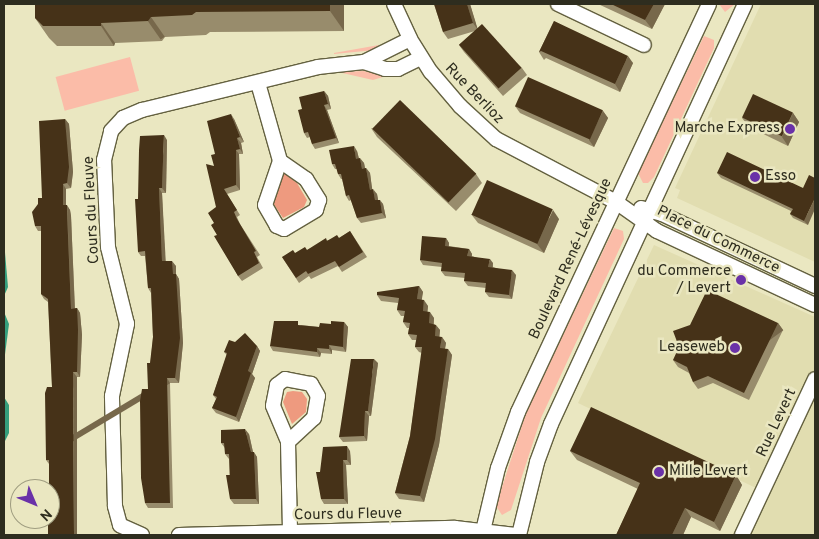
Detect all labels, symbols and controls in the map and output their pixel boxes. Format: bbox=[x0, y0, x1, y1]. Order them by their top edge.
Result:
street label: Rue Berlioz bbox=[441, 60, 507, 128]
place label: Marche Express bbox=[674, 120, 780, 138]
marker: Marche Express bbox=[784, 123, 796, 135]
street label: Cours du Fleuve bbox=[80, 156, 104, 264]
place label: Esso bbox=[765, 168, 796, 186]
marker: Esso bbox=[749, 171, 761, 183]
street label: Boulevard René-Lévesque bbox=[526, 176, 616, 342]
street label: Place du Commerce bbox=[654, 202, 782, 278]
place label: du Commerce / Levert bbox=[637, 262, 731, 297]
marker: du Commerce / Levert bbox=[735, 274, 747, 286]
place label: Leaseweb bbox=[659, 339, 725, 357]
marker: Leaseweb bbox=[729, 342, 741, 354]
street label: Rue Levert bbox=[753, 386, 801, 460]
place label: Mille Levert bbox=[669, 463, 748, 481]
marker: Mille Levert bbox=[653, 466, 665, 478]
north arrow bbox=[10, 479, 60, 529]
text: N bbox=[36, 505, 55, 524]
street label: Cours du Fleuve bbox=[294, 505, 402, 525]

